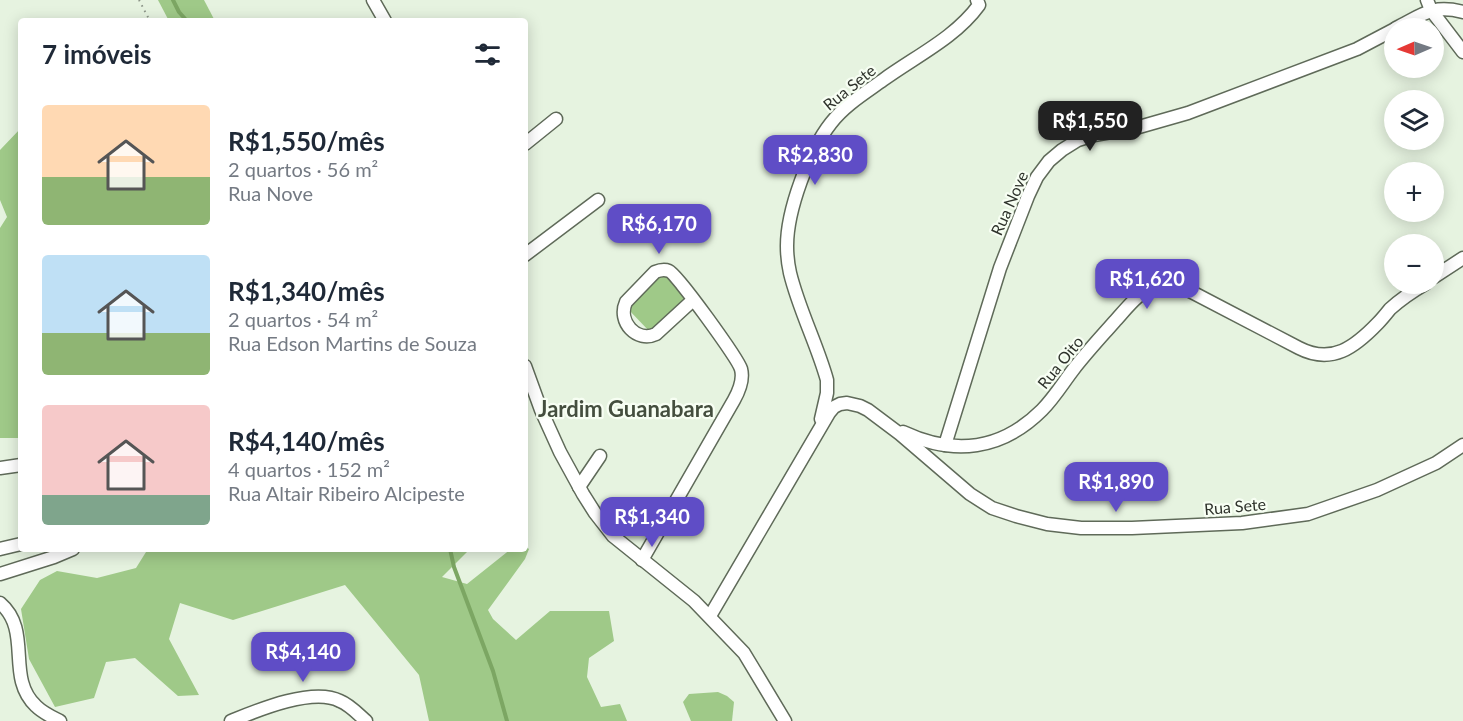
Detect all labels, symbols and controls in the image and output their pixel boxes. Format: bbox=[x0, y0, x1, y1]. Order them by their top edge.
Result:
north arrow bbox=[1384, 18, 1444, 78]
map controls bbox=[1384, 18, 1444, 294]
text: 7 imóveis bbox=[42, 38, 152, 70]
icon: filters bbox=[471, 38, 504, 71]
street label: Rua Sete bbox=[819, 60, 879, 114]
button: layers bbox=[1384, 90, 1444, 150]
pin: R$1,550 bbox=[1035, 101, 1145, 152]
text: R$1,550 bbox=[1052, 108, 1128, 132]
text: R$1,550/mês bbox=[228, 125, 385, 157]
icon: home bbox=[90, 129, 162, 201]
pin: R$2,830 bbox=[760, 135, 870, 186]
text: R$2,830 bbox=[777, 142, 853, 166]
text: 2 quartos · 56 m² bbox=[228, 157, 378, 181]
button: + bbox=[1384, 162, 1444, 222]
street label: Rua Nove bbox=[986, 168, 1032, 238]
text: Rua Nove bbox=[228, 181, 313, 205]
pin: R$6,170 bbox=[604, 204, 714, 255]
text: R$6,170 bbox=[621, 211, 697, 235]
button: − bbox=[1384, 234, 1444, 294]
pin: R$1,620 bbox=[1092, 259, 1202, 310]
text: R$1,620 bbox=[1109, 266, 1185, 290]
text: R$1,340/mês bbox=[228, 275, 385, 307]
icon: home bbox=[90, 279, 162, 351]
text: 2 quartos · 54 m² bbox=[228, 307, 378, 331]
text: Rua Edson Martins de Souza bbox=[228, 331, 477, 355]
street label: Rua Oito bbox=[1033, 332, 1087, 392]
district label: Jardim Guanabara bbox=[538, 395, 714, 422]
text: R$4,140/mês bbox=[228, 425, 385, 457]
icon: home bbox=[90, 429, 162, 501]
text: 4 quartos · 152 m² bbox=[228, 457, 390, 481]
pin: R$1,890 bbox=[1061, 462, 1171, 513]
text: R$1,890 bbox=[1078, 469, 1154, 493]
text: Rua Altair Ribeiro Alcipeste bbox=[228, 481, 465, 505]
street label: Rua Sete bbox=[1203, 494, 1267, 518]
pin: R$1,340 bbox=[597, 497, 707, 548]
text: R$1,340 bbox=[614, 504, 690, 528]
pin: R$4,140 bbox=[248, 632, 358, 683]
text: R$4,140 bbox=[265, 639, 341, 663]

